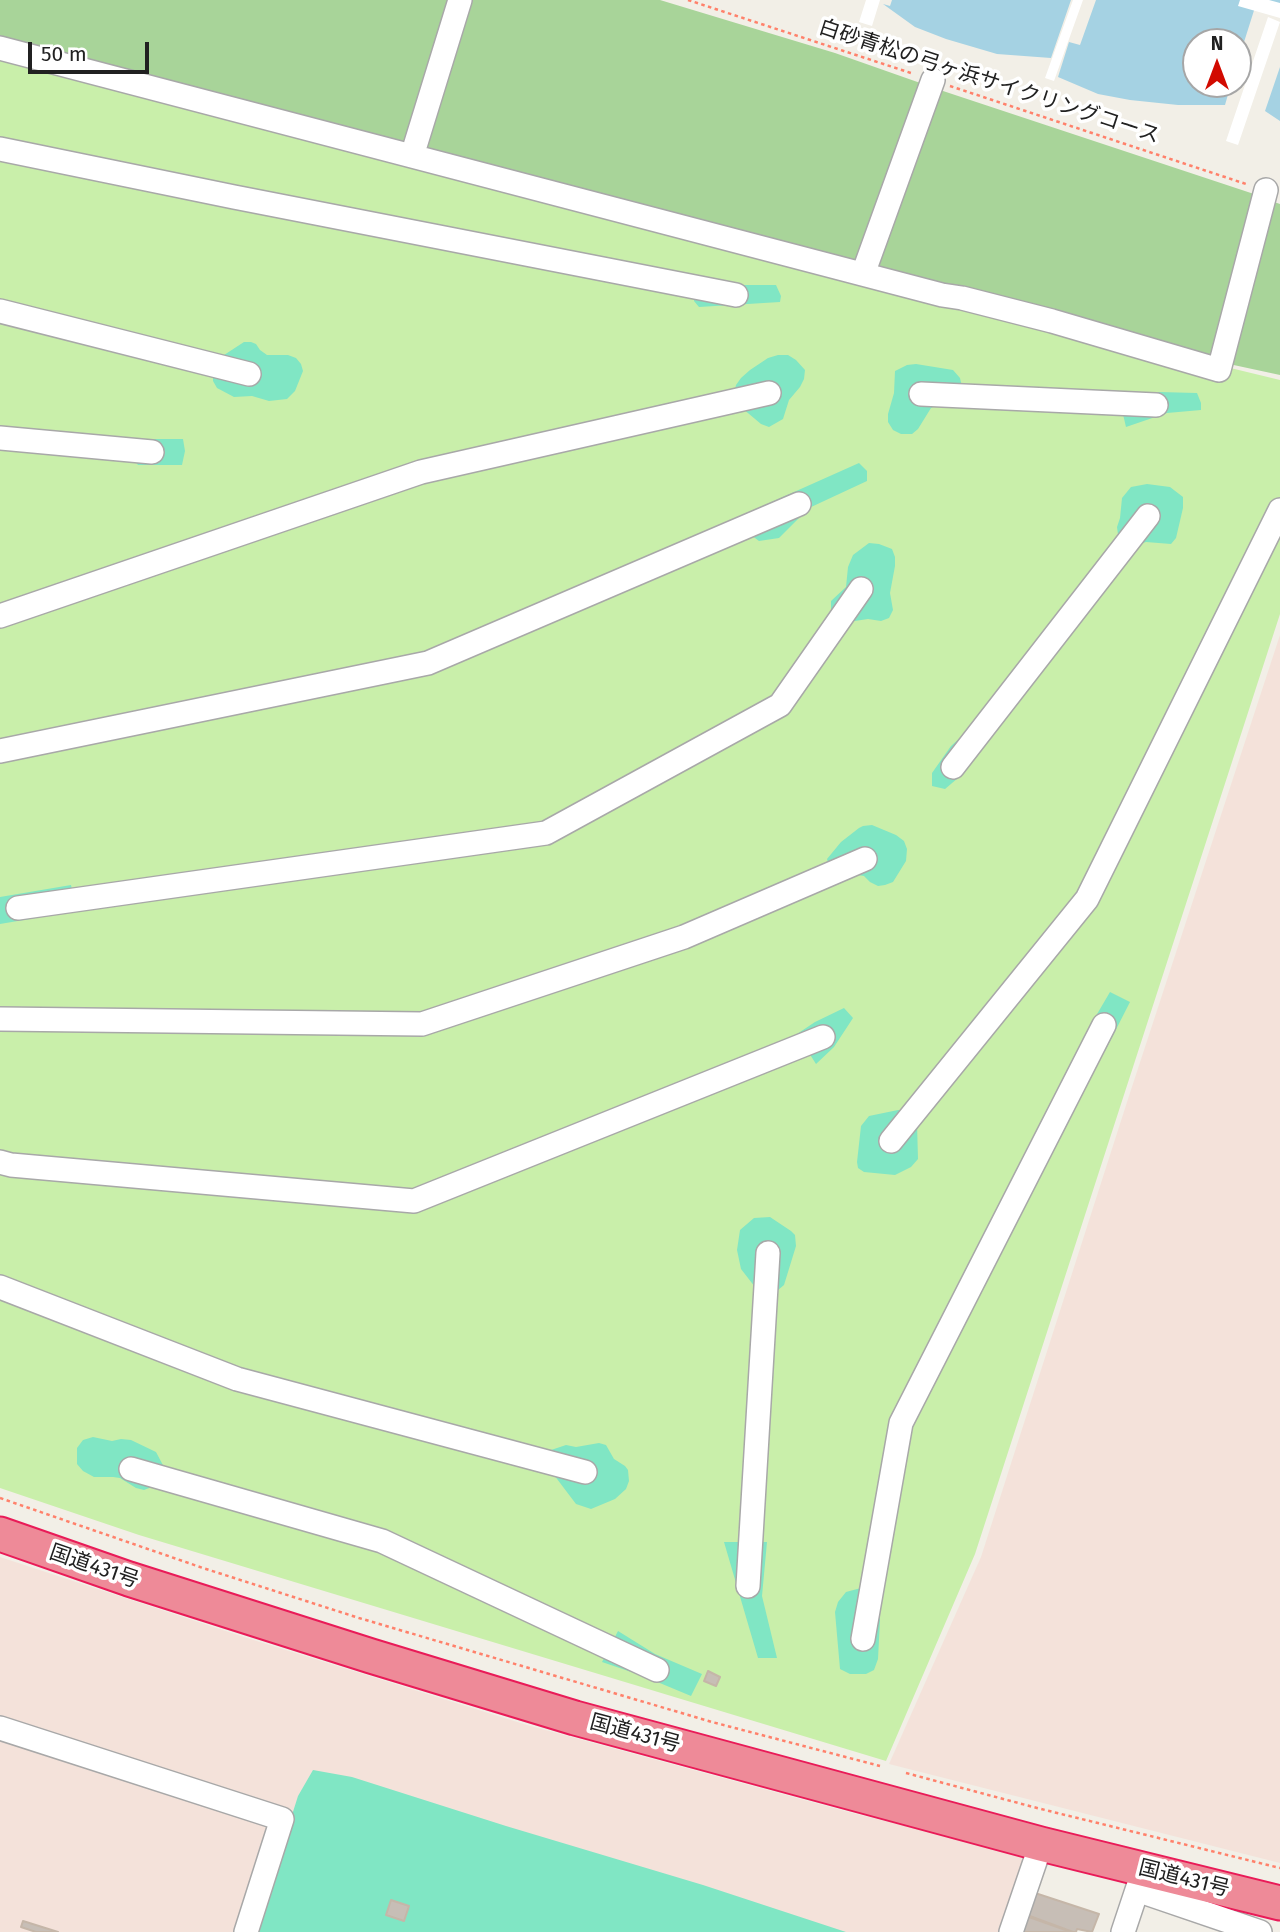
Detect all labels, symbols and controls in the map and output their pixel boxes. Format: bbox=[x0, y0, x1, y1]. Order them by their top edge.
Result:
street label: 白砂青松の弓ヶ浜サイクリングコース bbox=[815, 15, 1163, 149]
scale bar bbox=[32, 28, 152, 72]
north arrow bbox=[1182, 28, 1252, 98]
text: N bbox=[1211, 32, 1223, 55]
text: 50 m bbox=[41, 41, 87, 67]
street label: 国道431号 bbox=[46, 1540, 142, 1594]
street label: 国道431号 bbox=[587, 1710, 683, 1758]
street label: 国道431号 bbox=[1136, 1856, 1232, 1902]

